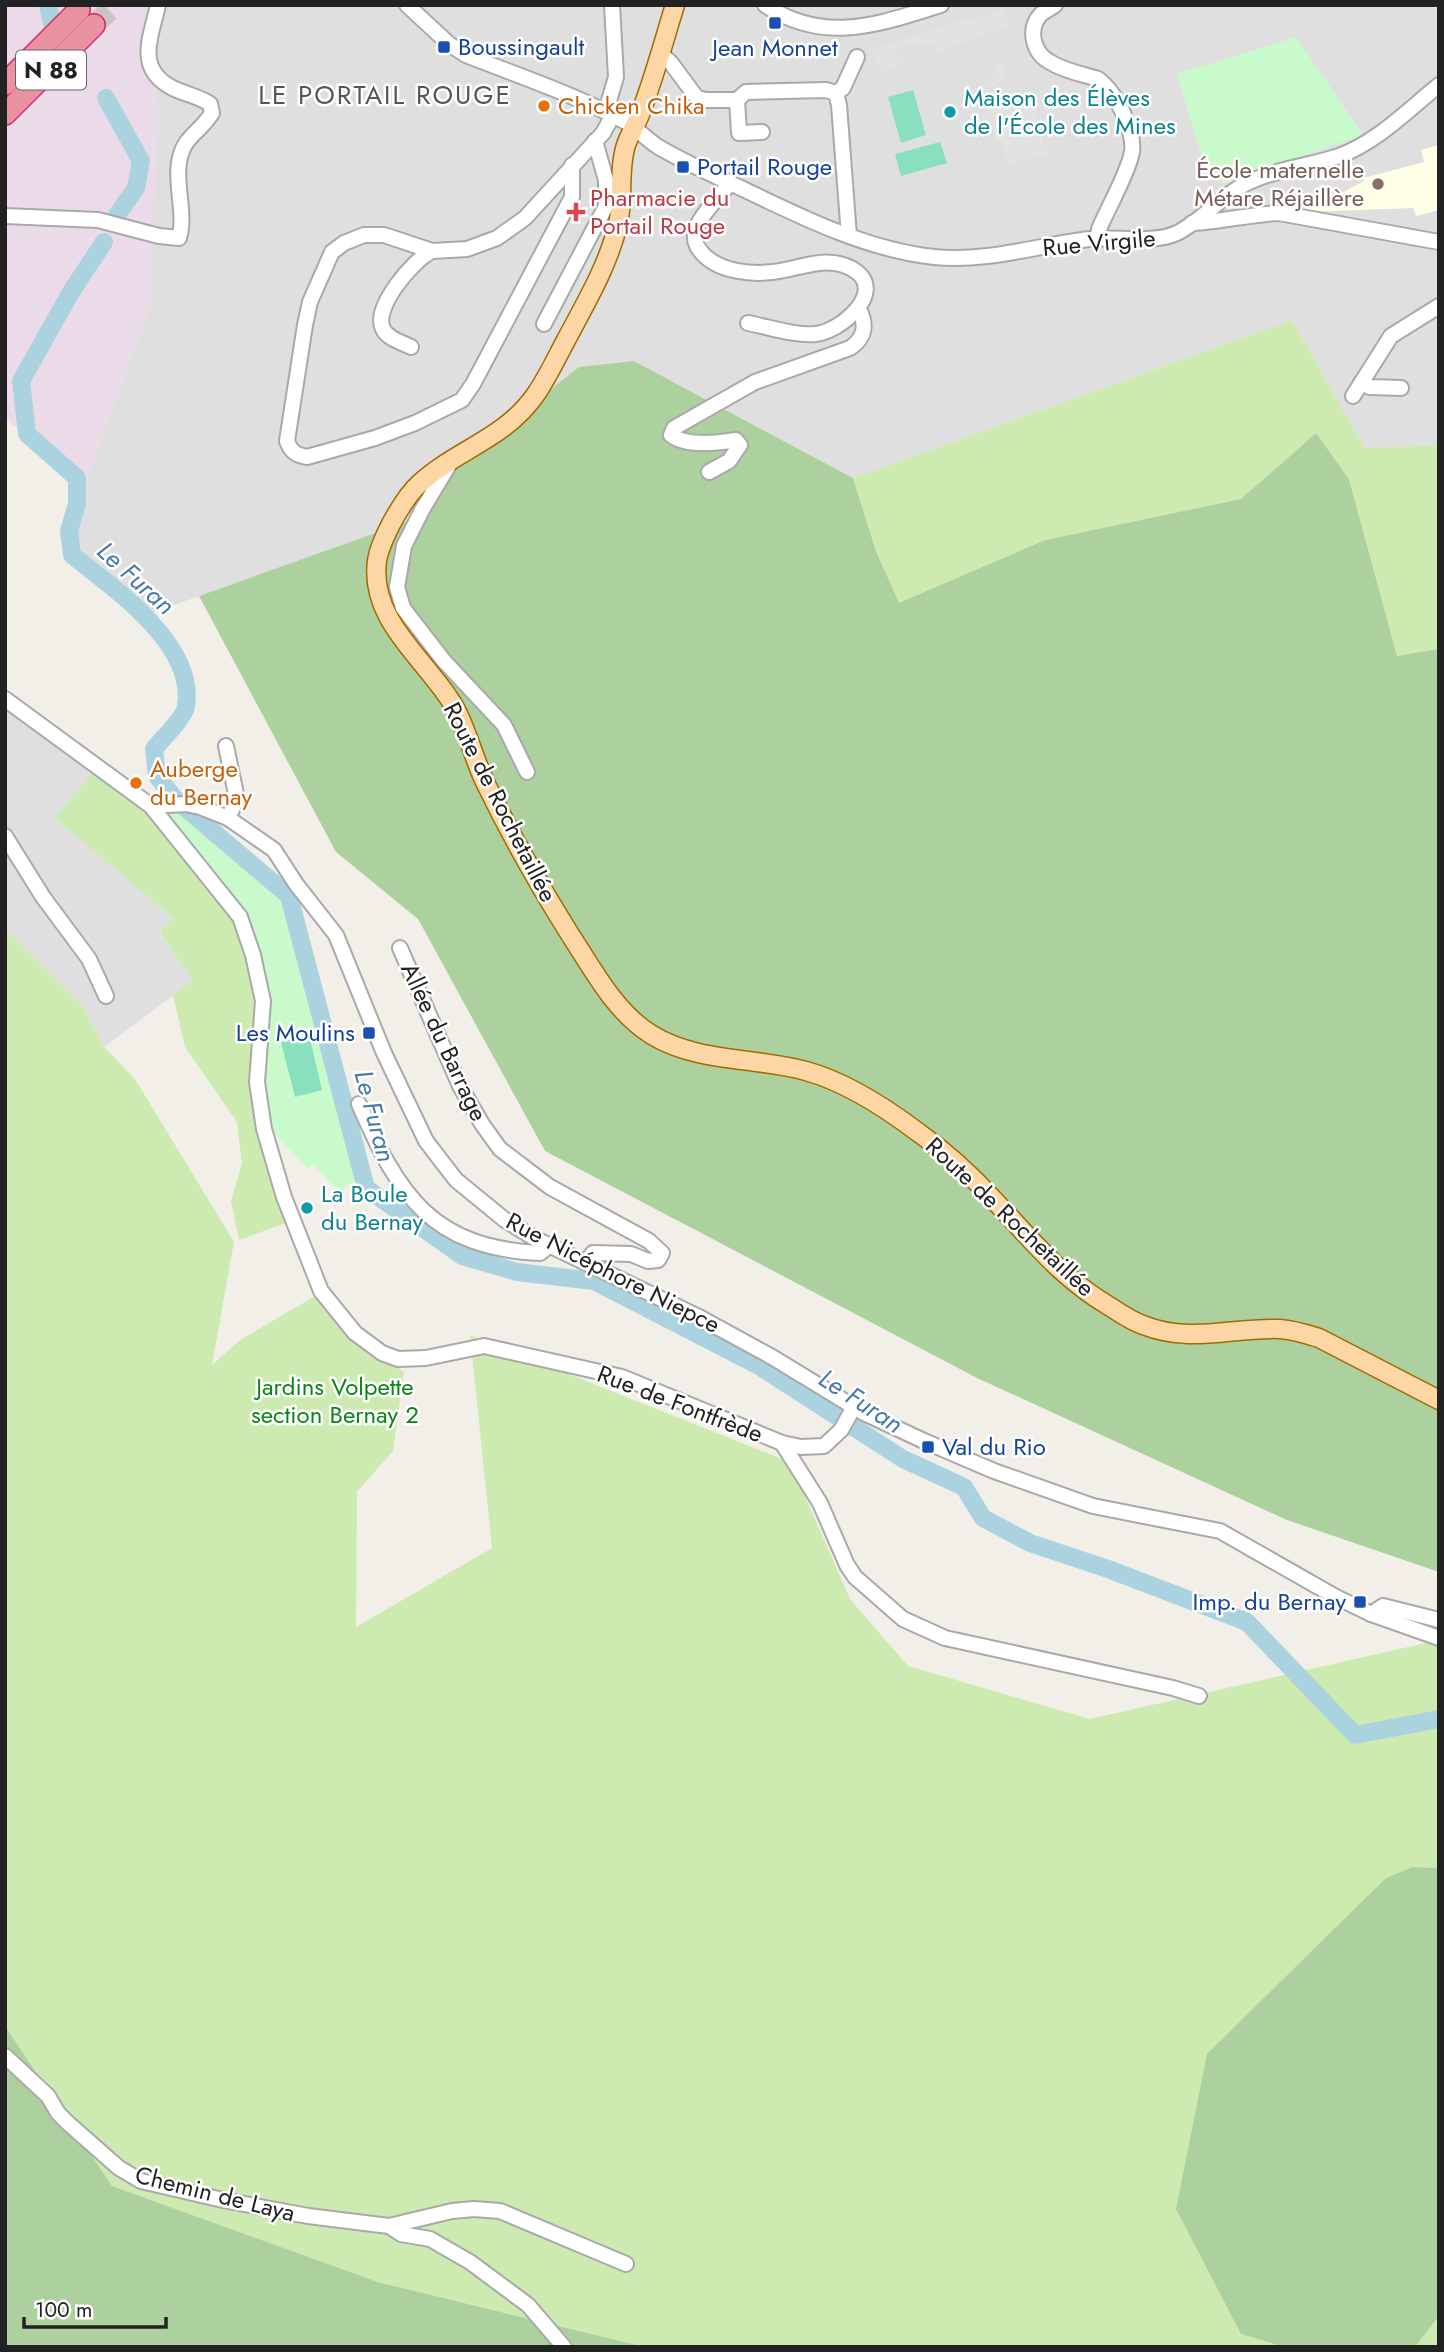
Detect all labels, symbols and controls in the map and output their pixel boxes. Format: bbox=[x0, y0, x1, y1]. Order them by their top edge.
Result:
marker: Jean Monnet bbox=[767, 15, 783, 31]
place label: Boussingault bbox=[458, 29, 585, 64]
place label: Jean Monnet bbox=[709, 30, 838, 65]
marker: Boussingault bbox=[436, 39, 452, 55]
road number: N 88 bbox=[16, 50, 86, 90]
district label: LE PORTAIL ROUGE bbox=[258, 76, 512, 114]
place label: Maison des Élèves de l'École des Mines bbox=[964, 80, 1176, 143]
place label: Chicken Chika bbox=[558, 88, 705, 123]
marker: Chicken Chika bbox=[536, 98, 552, 114]
marker: Maison des Élèves de l'École des Mines bbox=[942, 104, 958, 120]
place label: Portail Rouge bbox=[697, 149, 832, 184]
place label: École maternelle Métare Réjaillère bbox=[1194, 152, 1364, 215]
marker: Portail Rouge bbox=[675, 159, 691, 175]
marker: École maternelle Métare Réjaillère bbox=[1370, 176, 1386, 192]
place label: Pharmacie du Portail Rouge bbox=[590, 180, 729, 243]
marker: Pharmacie du Portail Rouge bbox=[568, 204, 584, 220]
street label: Rue Virgile bbox=[1041, 220, 1157, 265]
water label: Le Furan bbox=[88, 532, 184, 624]
street label: Route de Rochetaillée bbox=[435, 696, 566, 908]
place label: Auberge du Bernay bbox=[150, 751, 252, 814]
marker: Auberge du Bernay bbox=[128, 775, 144, 791]
street label: Allée du Barrage bbox=[392, 957, 497, 1127]
place label: Les Moulins bbox=[236, 1015, 355, 1050]
marker: Les Moulins bbox=[361, 1025, 377, 1041]
water label: Le Furan bbox=[345, 1066, 405, 1166]
street label: Route de Rochetaillée bbox=[918, 1129, 1103, 1304]
place label: La Boule du Bernay bbox=[321, 1176, 423, 1239]
marker: La Boule du Bernay bbox=[299, 1200, 315, 1216]
street label: Rue Nicéphore Niepce bbox=[500, 1203, 726, 1342]
street label: Rue de Fontfrède bbox=[592, 1356, 768, 1451]
water label: Le Furan bbox=[811, 1360, 911, 1442]
park label: Jardins Volpette section Bernay 2 bbox=[251, 1369, 419, 1432]
place label: Val du Rio bbox=[942, 1429, 1046, 1464]
marker: Val du Rio bbox=[920, 1439, 936, 1455]
place label: Imp. du Bernay bbox=[1192, 1584, 1346, 1619]
marker: Imp. du Bernay bbox=[1352, 1594, 1368, 1610]
street label: Chemin de Laya bbox=[131, 2157, 299, 2230]
scale bar bbox=[24, 2286, 166, 2330]
text: 100 m bbox=[35, 2295, 92, 2325]

